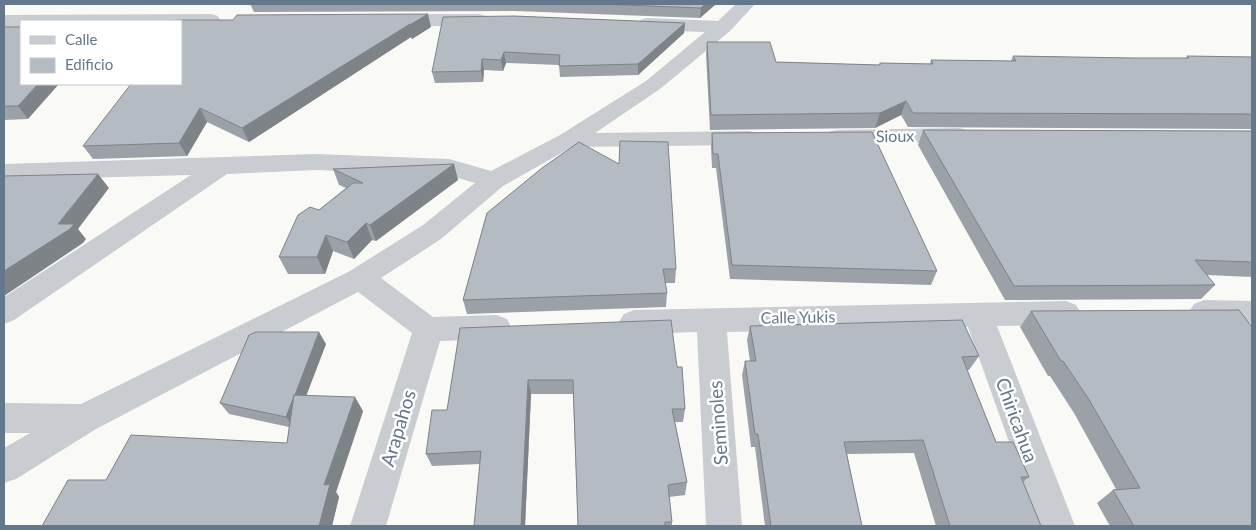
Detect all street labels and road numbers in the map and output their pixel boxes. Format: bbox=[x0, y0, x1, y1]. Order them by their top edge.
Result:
street label: Sioux bbox=[876, 126, 914, 145]
street label: Calle Yukis bbox=[761, 306, 836, 327]
street label: Chiricahua bbox=[992, 374, 1043, 465]
street label: Seminoles bbox=[703, 380, 732, 466]
street label: Arapahos bbox=[375, 387, 420, 469]

